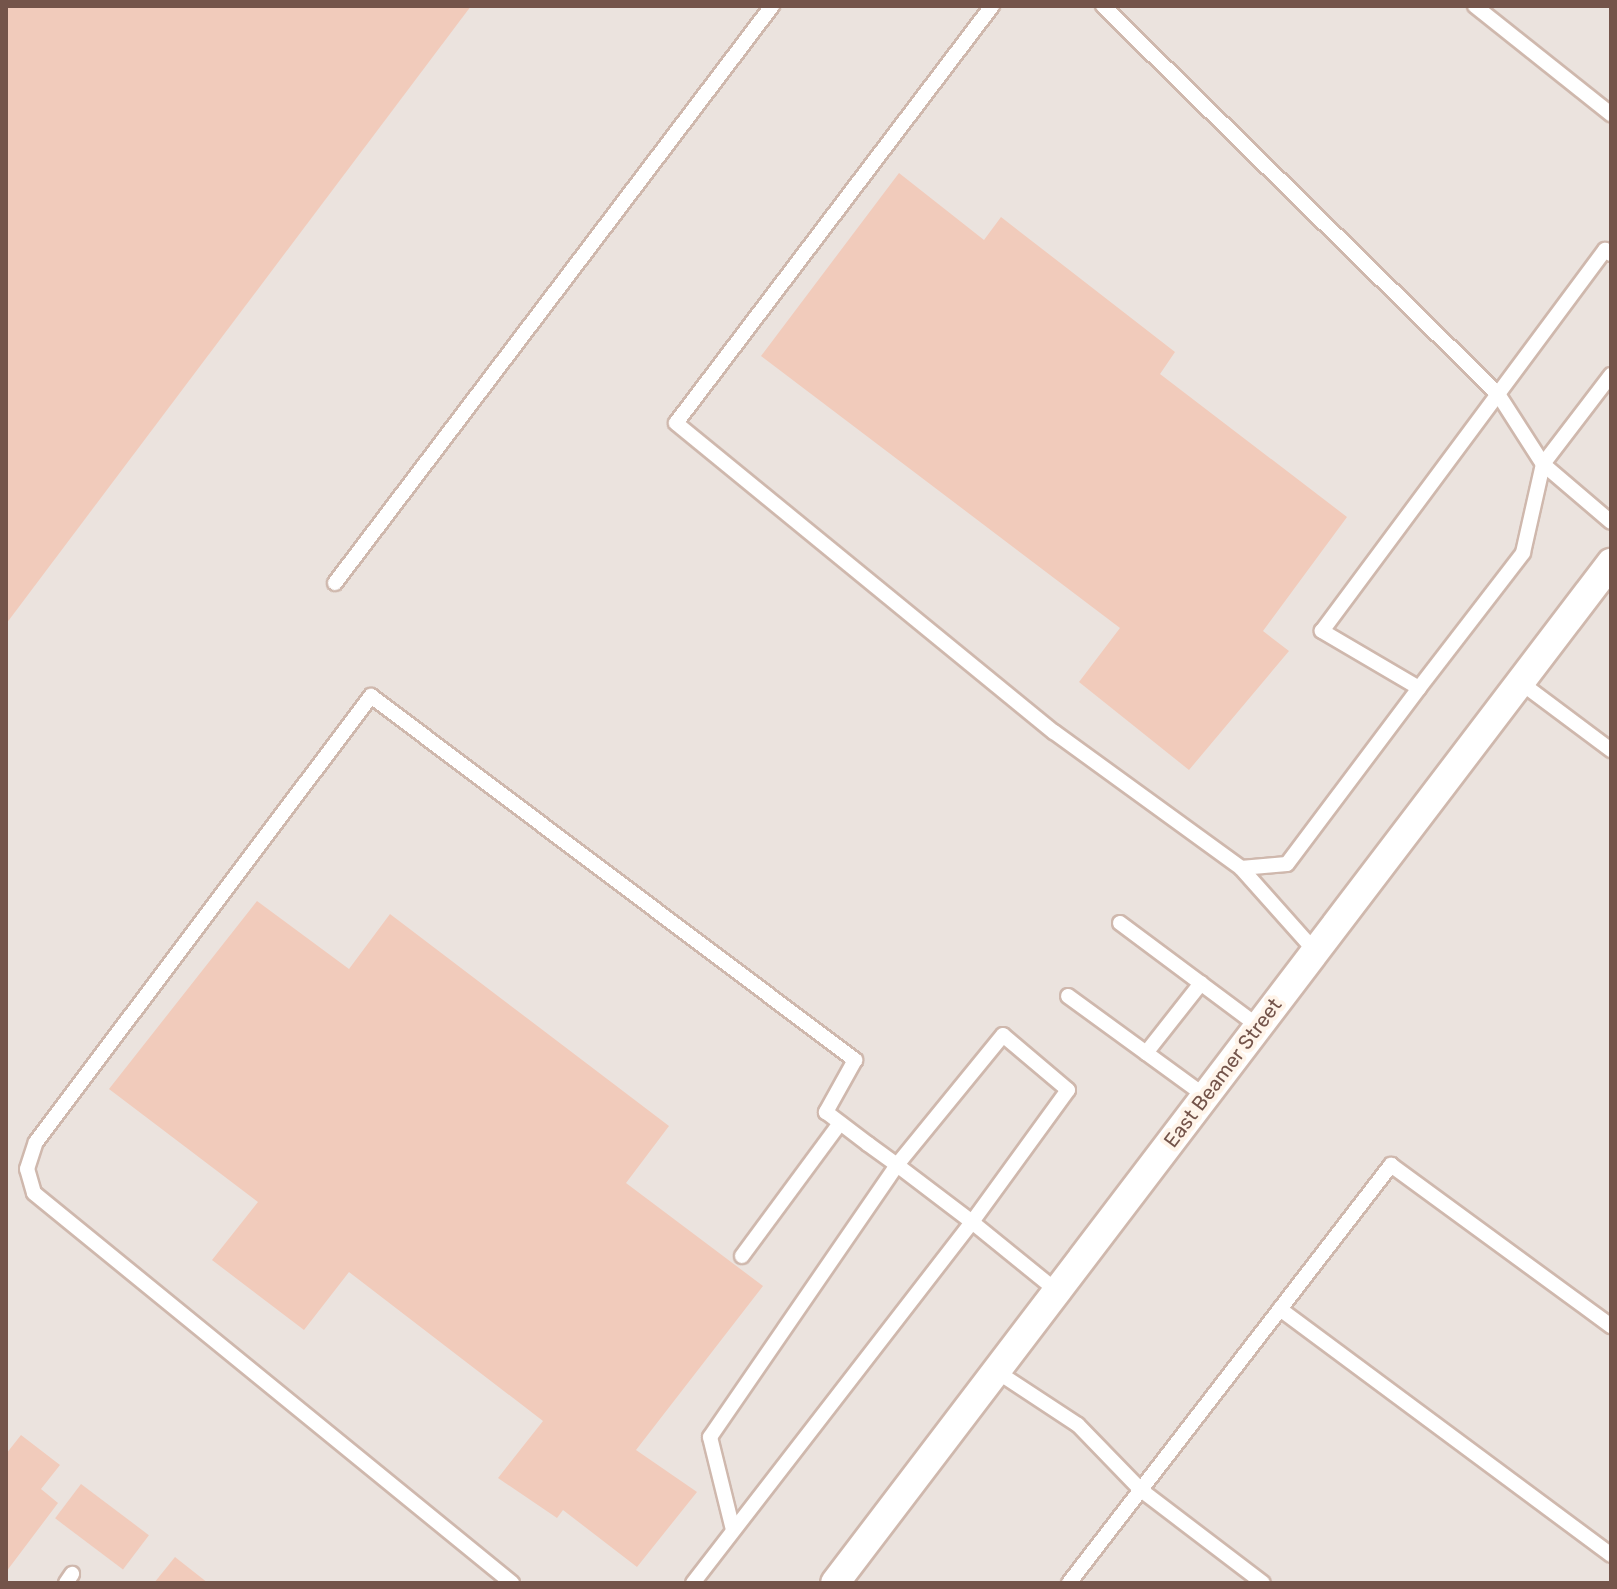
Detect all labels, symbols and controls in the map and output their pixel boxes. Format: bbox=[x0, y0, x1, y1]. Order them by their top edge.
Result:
street label: East Beamer Street bbox=[1159, 994, 1287, 1152]

